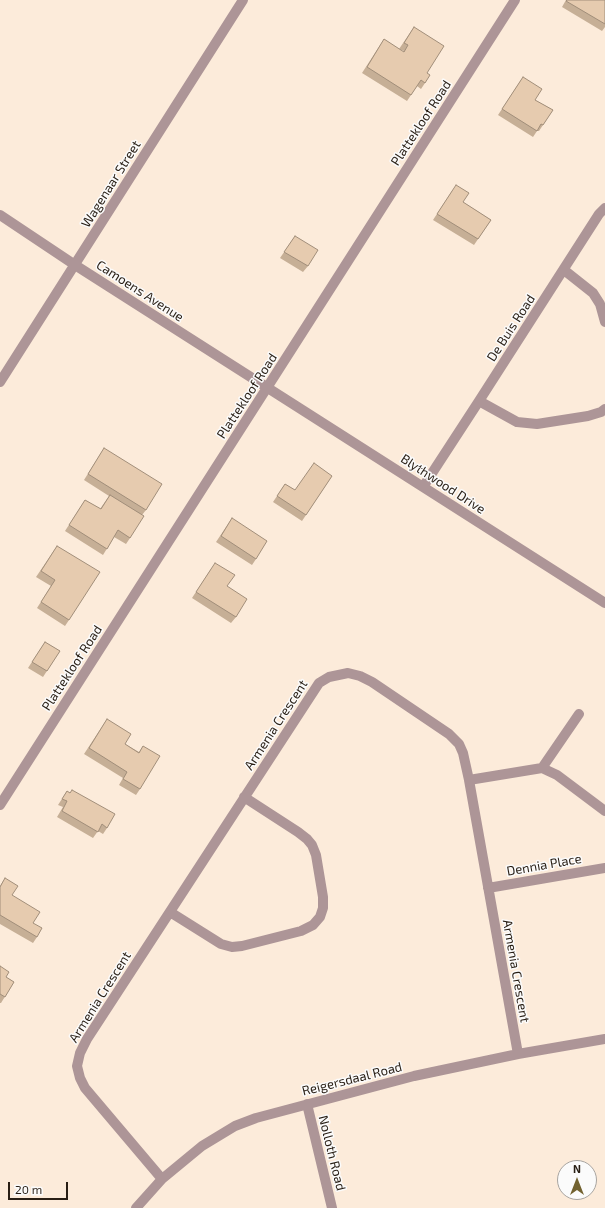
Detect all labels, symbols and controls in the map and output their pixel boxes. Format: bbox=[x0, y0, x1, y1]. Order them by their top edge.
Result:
street label: Plattekloof Road bbox=[388, 77, 454, 169]
street label: Wagenaar Street bbox=[78, 138, 144, 230]
street label: Camoens Avenue bbox=[93, 257, 187, 325]
street label: De Buis Road bbox=[484, 292, 538, 364]
street label: Plattekloof Road bbox=[214, 350, 280, 442]
street label: Blythwood Drive bbox=[398, 451, 488, 517]
street label: Plattekloof Road bbox=[39, 622, 105, 714]
street label: Armenia Crescent bbox=[241, 677, 311, 773]
street label: Dennia Place bbox=[505, 851, 583, 879]
street label: Armenia Crescent bbox=[499, 918, 533, 1024]
street label: Armenia Crescent bbox=[66, 949, 134, 1045]
street label: Reigersdaal Road bbox=[300, 1059, 404, 1099]
street label: Nolloth Road bbox=[315, 1114, 349, 1192]
north arrow bbox=[557, 1160, 597, 1200]
text: N bbox=[573, 1162, 581, 1175]
scale bar bbox=[10, 1174, 70, 1200]
text: 20 m bbox=[15, 1182, 42, 1196]

